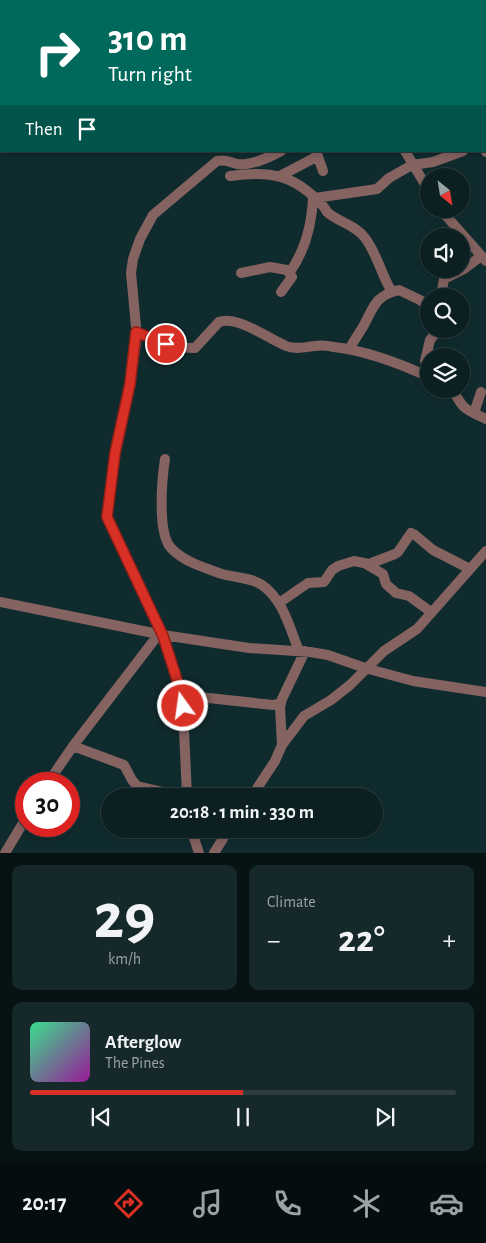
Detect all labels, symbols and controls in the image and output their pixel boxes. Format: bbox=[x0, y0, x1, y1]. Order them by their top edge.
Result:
icon: right bbox=[25, 20, 90, 85]
text: 310 m bbox=[108, 22, 187, 57]
text: Turn right bbox=[108, 63, 192, 85]
icon: arrive bbox=[73, 115, 101, 143]
text: Then bbox=[25, 120, 63, 139]
north arrow bbox=[420, 168, 470, 218]
map controls bbox=[420, 168, 470, 398]
button: sound bbox=[420, 228, 470, 278]
button: search bbox=[420, 288, 470, 338]
pin bbox=[145, 323, 187, 365]
icon: arrive bbox=[152, 330, 180, 358]
button: layers bbox=[420, 348, 470, 398]
position arrow bbox=[156, 679, 208, 731]
speed limit sign: 30 bbox=[15, 772, 80, 837]
text: 20:18 · 1 min · 330 m bbox=[170, 803, 314, 822]
text: 29 bbox=[93, 885, 156, 950]
text: Climate bbox=[267, 894, 316, 910]
text: 22° bbox=[338, 921, 385, 959]
text: − bbox=[267, 927, 280, 955]
text: + bbox=[443, 927, 456, 955]
text: km/h bbox=[108, 951, 141, 967]
text: Afterglow bbox=[105, 1033, 181, 1052]
text: The Pines bbox=[105, 1055, 165, 1071]
icon: previous bbox=[87, 1103, 115, 1131]
icon: pause bbox=[229, 1103, 257, 1131]
icon: next bbox=[371, 1103, 399, 1131]
icon: directions bbox=[111, 1186, 146, 1221]
icon: music bbox=[190, 1186, 225, 1221]
icon: phone bbox=[270, 1186, 305, 1221]
icon: climate bbox=[349, 1186, 384, 1221]
icon: car bbox=[429, 1186, 464, 1221]
text: 20:17 bbox=[22, 1192, 67, 1214]

